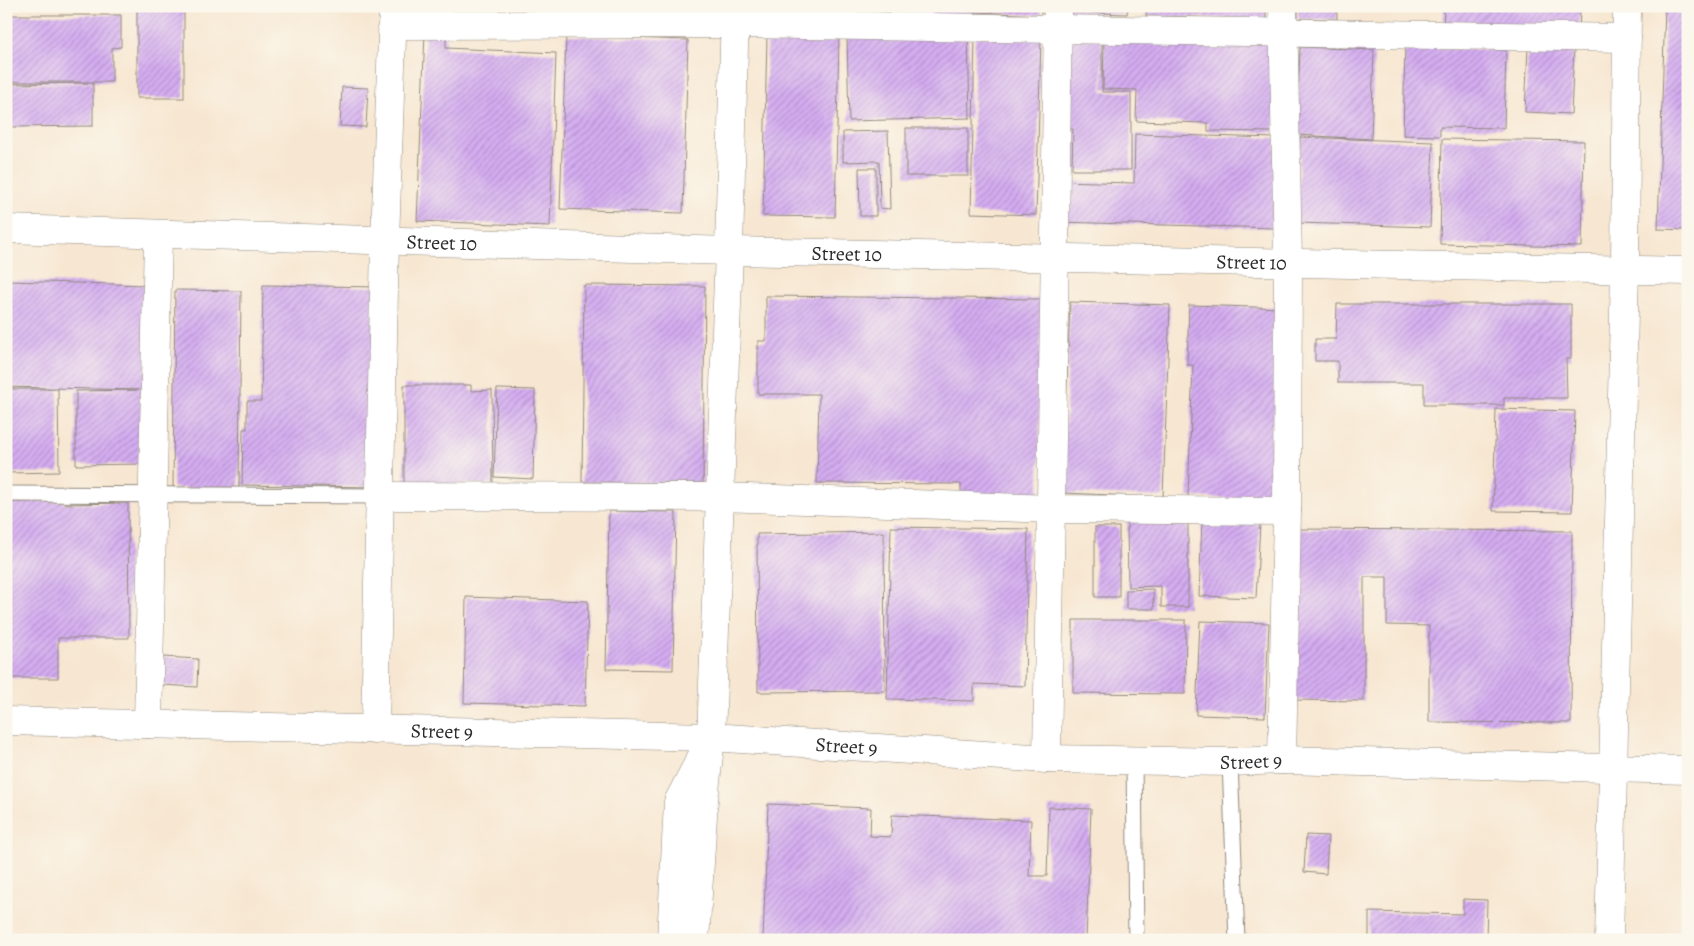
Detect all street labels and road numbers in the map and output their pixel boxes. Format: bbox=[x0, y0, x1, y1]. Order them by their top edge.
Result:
street label: Street 10 bbox=[406, 228, 478, 257]
street label: Street 10 bbox=[811, 240, 882, 268]
street label: Street 10 bbox=[1216, 248, 1287, 277]
street label: Street 9 bbox=[410, 717, 473, 746]
street label: Street 9 bbox=[815, 731, 878, 762]
street label: Street 9 bbox=[1220, 747, 1283, 776]

